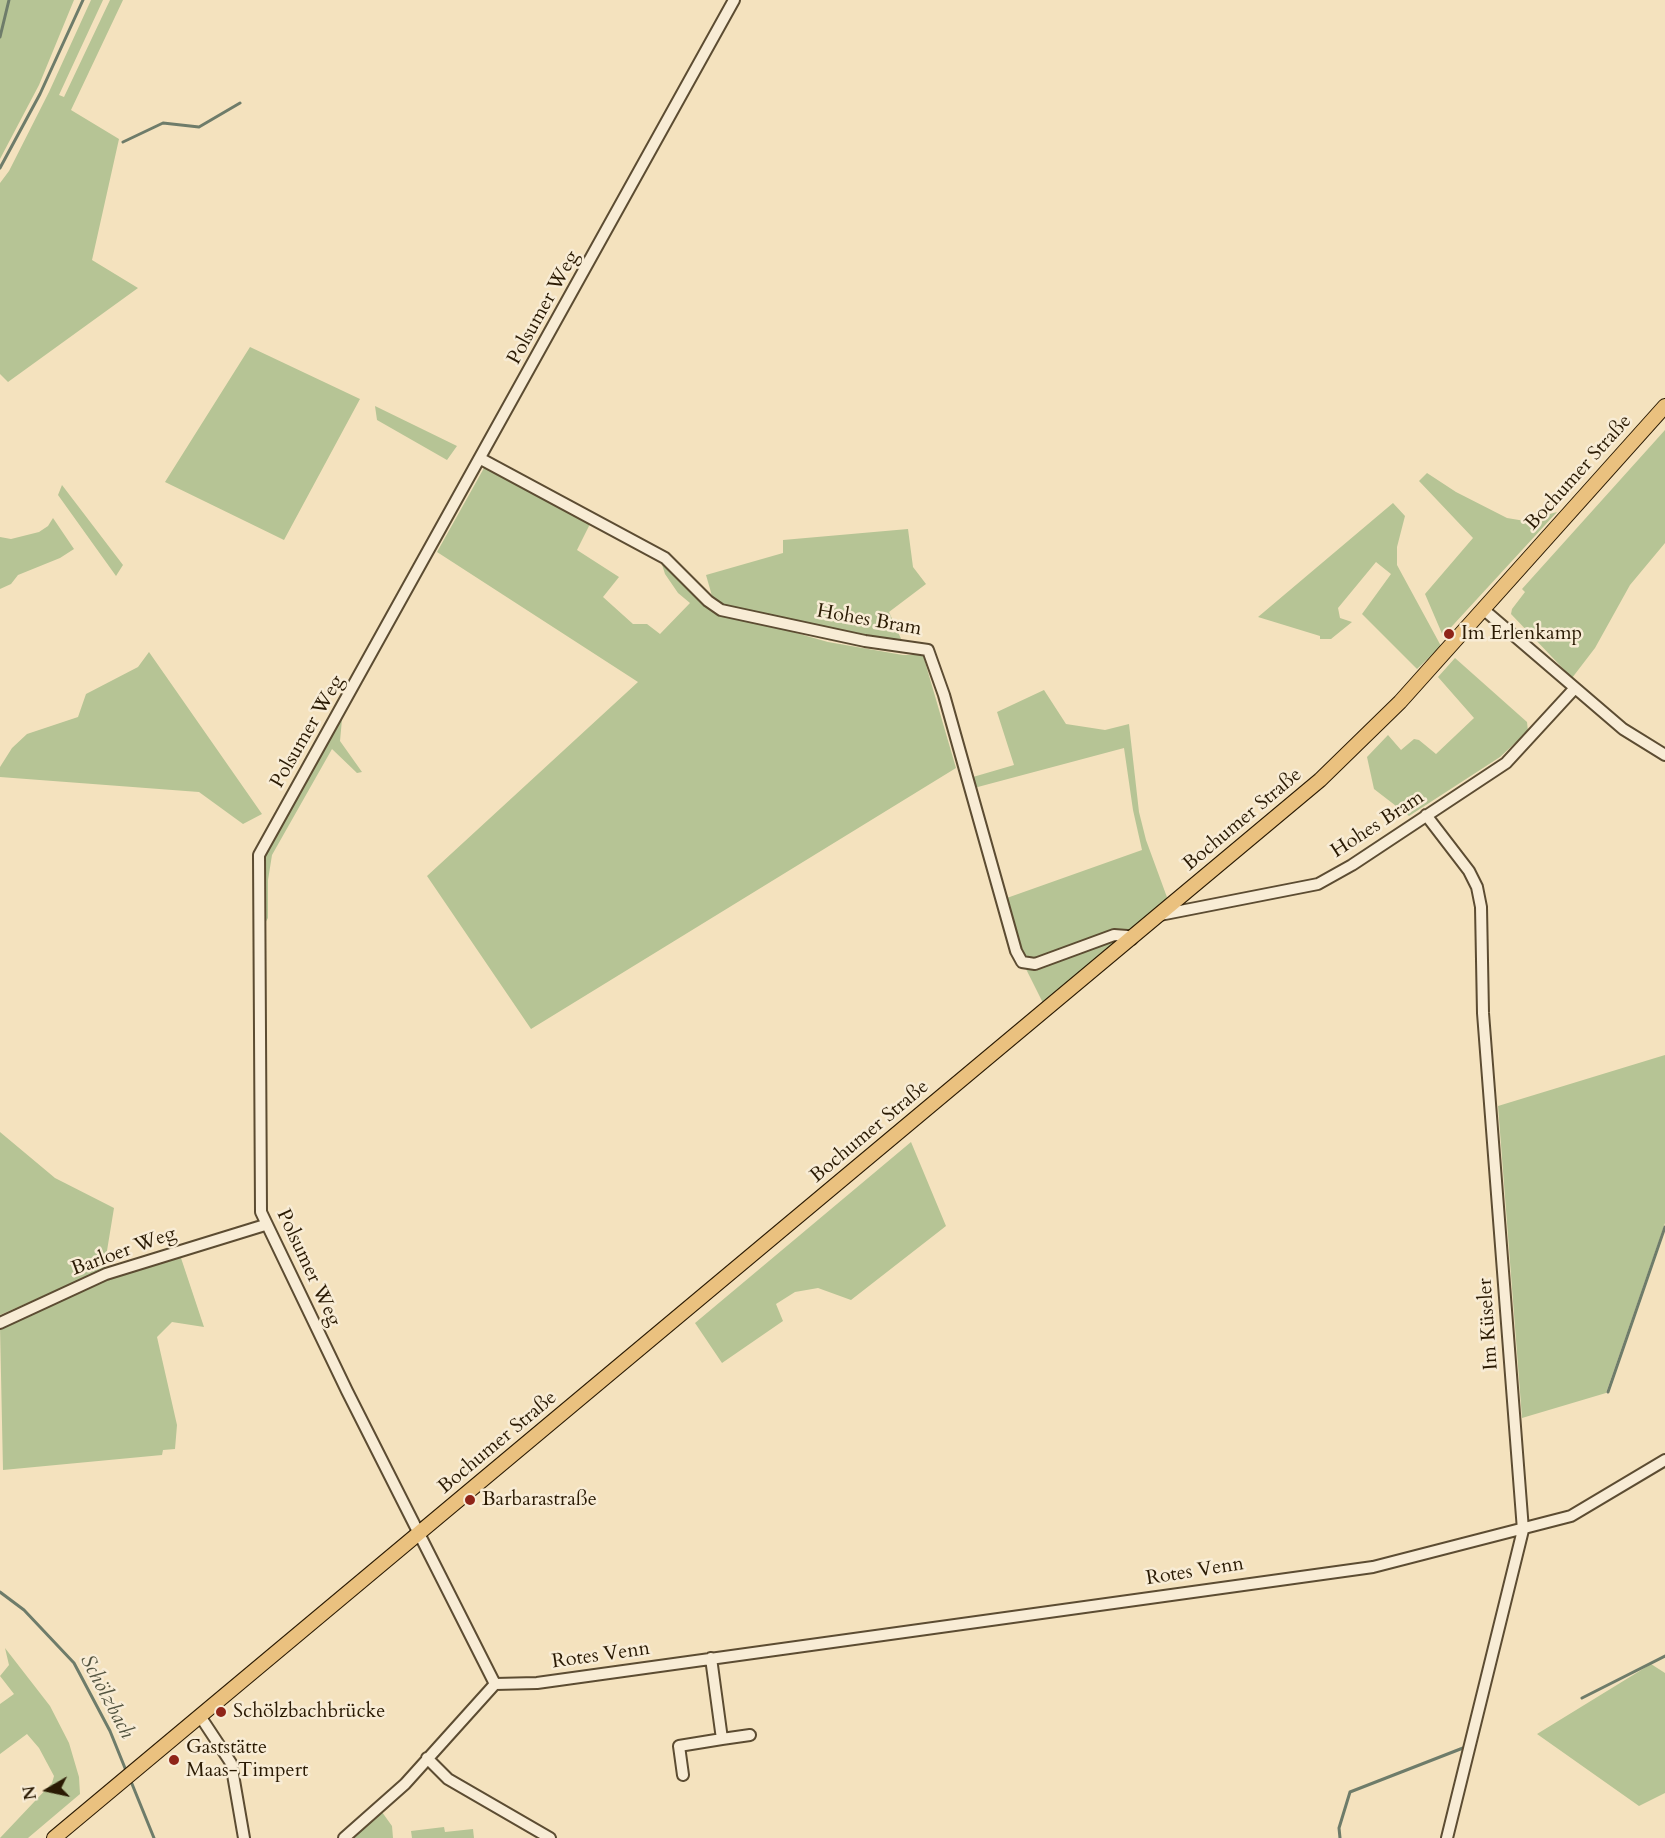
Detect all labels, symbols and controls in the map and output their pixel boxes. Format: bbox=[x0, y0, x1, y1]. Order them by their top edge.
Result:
street label: Polsumer Weg bbox=[503, 247, 585, 369]
street label: Bochumer Straße bbox=[1521, 410, 1637, 536]
street label: Hohes Bram bbox=[815, 600, 923, 642]
place label: Im Erlenkamp bbox=[1461, 622, 1582, 646]
marker: Im Erlenkamp bbox=[1442, 627, 1456, 641]
street label: Polsumer Weg bbox=[266, 671, 350, 793]
street label: Bochumer Straße bbox=[1179, 763, 1307, 877]
street label: Hohes Bram bbox=[1327, 786, 1429, 864]
street label: Bochumer Straße bbox=[806, 1075, 934, 1189]
street label: Polsumer Weg bbox=[270, 1206, 346, 1330]
street label: Barloer Weg bbox=[68, 1222, 180, 1282]
street label: Im Küseler bbox=[1474, 1277, 1504, 1371]
street label: Bochumer Straße bbox=[434, 1386, 562, 1500]
place label: Barbarastraße bbox=[482, 1488, 597, 1512]
marker: Barbarastraße bbox=[463, 1493, 477, 1507]
street label: Rotes Venn bbox=[1144, 1552, 1246, 1592]
street label: Rotes Venn bbox=[550, 1637, 652, 1675]
water label: Schölzbach bbox=[73, 1651, 139, 1743]
place label: Schölzbachbrücke bbox=[233, 1700, 385, 1724]
marker: Schölzbachbrücke bbox=[214, 1705, 228, 1719]
place label: Gaststätte Maas-Timpert bbox=[186, 1736, 308, 1783]
marker: Gaststätte Maas-Timpert bbox=[167, 1753, 181, 1767]
north arrow bbox=[18, 1760, 78, 1820]
text: N bbox=[18, 1784, 42, 1801]

